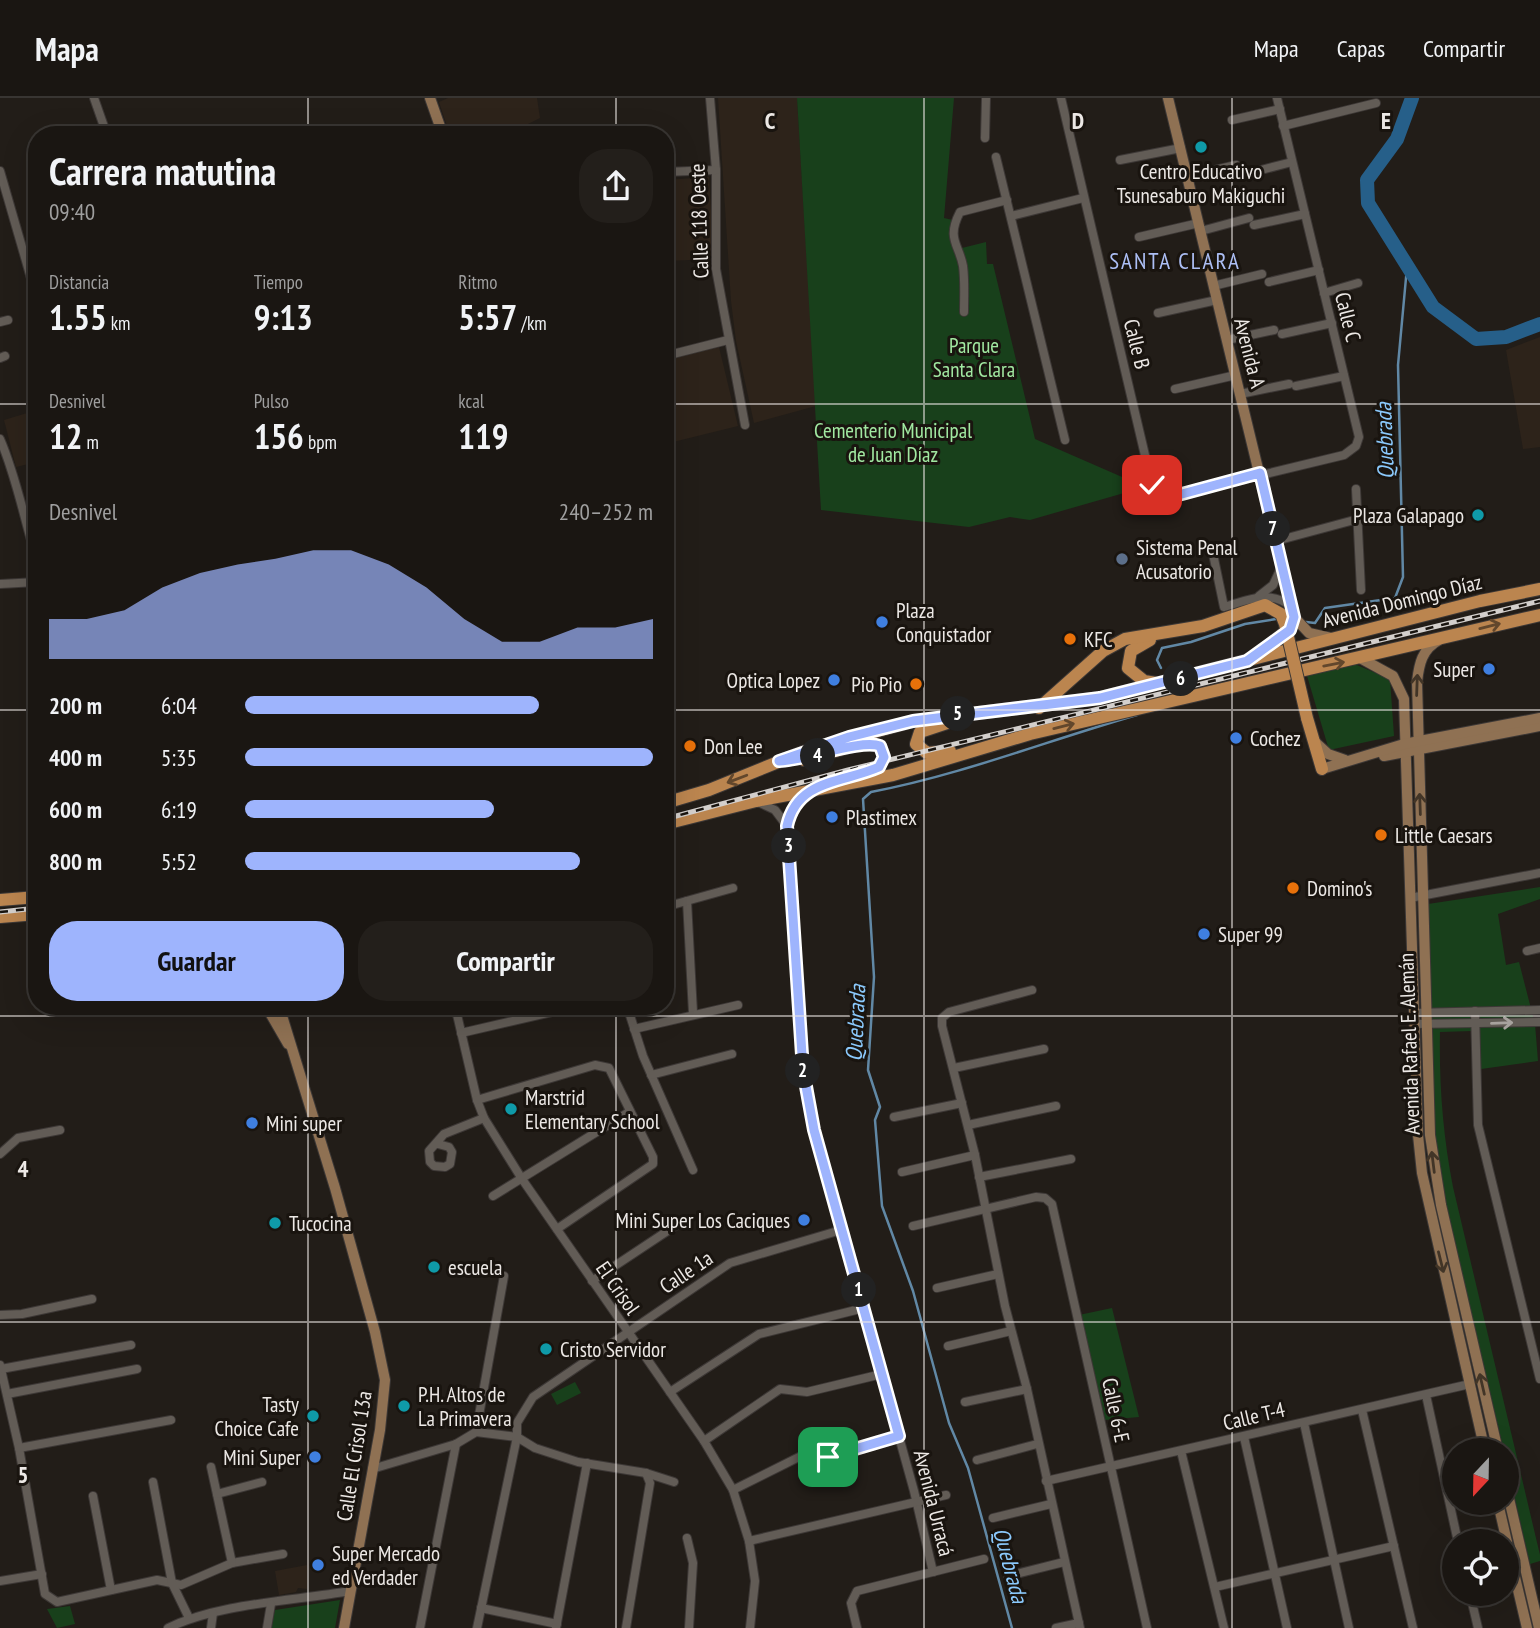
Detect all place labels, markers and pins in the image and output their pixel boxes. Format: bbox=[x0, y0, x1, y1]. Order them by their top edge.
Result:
marker: Centro Educativo Tsunesaburo Makiguchi bbox=[1193, 139, 1209, 155]
place label: Centro Educativo Tsunesaburo Makiguchi bbox=[1117, 158, 1285, 209]
pin bbox=[1122, 455, 1182, 515]
place label: Plaza Galapago bbox=[1353, 502, 1464, 529]
marker: Plaza Galapago bbox=[1470, 507, 1486, 523]
pin: 7 bbox=[1256, 512, 1290, 546]
place label: Sistema Penal Acusatorio bbox=[1136, 534, 1238, 585]
marker: Sistema Penal Acusatorio bbox=[1114, 551, 1130, 567]
place label: Plaza Conquistador bbox=[896, 597, 992, 648]
marker: Plaza Conquistador bbox=[874, 614, 890, 630]
place label: KFC bbox=[1084, 626, 1113, 653]
marker: KFC bbox=[1062, 631, 1078, 647]
place label: Super bbox=[1433, 656, 1475, 683]
marker: Super bbox=[1481, 661, 1497, 677]
pin: 6 bbox=[1164, 662, 1198, 696]
place label: Optica Lopez bbox=[727, 667, 820, 694]
place label: Pio Pio bbox=[851, 671, 902, 698]
marker: Optica Lopez bbox=[826, 672, 842, 688]
marker: Pio Pio bbox=[908, 676, 924, 692]
pin: 5 bbox=[940, 696, 976, 732]
place label: Cochez bbox=[1250, 725, 1301, 752]
marker: Cochez bbox=[1228, 730, 1244, 746]
place label: Don Lee bbox=[704, 733, 763, 760]
marker: Don Lee bbox=[682, 738, 698, 754]
pin: 4 bbox=[800, 738, 836, 774]
place label: Plastimex bbox=[846, 804, 917, 831]
marker: Plastimex bbox=[824, 809, 840, 825]
place label: Little Caesars bbox=[1395, 822, 1493, 849]
marker: Little Caesars bbox=[1373, 827, 1389, 843]
pin: 3 bbox=[772, 828, 806, 864]
place label: Domino's bbox=[1307, 875, 1372, 902]
marker: Domino's bbox=[1285, 880, 1301, 896]
place label: Super 99 bbox=[1218, 921, 1283, 948]
marker: Super 99 bbox=[1196, 926, 1212, 942]
pin: 2 bbox=[786, 1054, 820, 1088]
place label: Marstrid Elementary School bbox=[525, 1084, 660, 1135]
marker: Marstrid Elementary School bbox=[503, 1101, 519, 1117]
place label: Mini super bbox=[266, 1110, 342, 1137]
marker: Mini super bbox=[244, 1115, 260, 1131]
place label: Mini Super Los Caciques bbox=[616, 1207, 790, 1234]
place label: Tucocina bbox=[289, 1210, 352, 1237]
marker: Mini Super Los Caciques bbox=[796, 1212, 812, 1228]
marker: Tucocina bbox=[267, 1215, 283, 1231]
place label: escuela bbox=[448, 1254, 502, 1281]
marker: escuela bbox=[426, 1259, 442, 1275]
pin: 1 bbox=[842, 1272, 876, 1308]
place label: Cristo Servidor bbox=[560, 1336, 666, 1363]
marker: Cristo Servidor bbox=[538, 1341, 554, 1357]
place label: P.H. Altos de La Primavera bbox=[418, 1381, 512, 1432]
place label: Tasty Choice Cafe bbox=[215, 1391, 299, 1442]
marker: P.H. Altos de La Primavera bbox=[396, 1398, 412, 1414]
marker: Tasty Choice Cafe bbox=[305, 1408, 321, 1424]
pin bbox=[798, 1427, 858, 1487]
place label: Mini Super bbox=[223, 1444, 301, 1471]
marker: Mini Super bbox=[307, 1449, 323, 1465]
place label: Super Mercado ed Verdader bbox=[332, 1540, 440, 1591]
marker: Super Mercado ed Verdader bbox=[310, 1557, 326, 1573]

